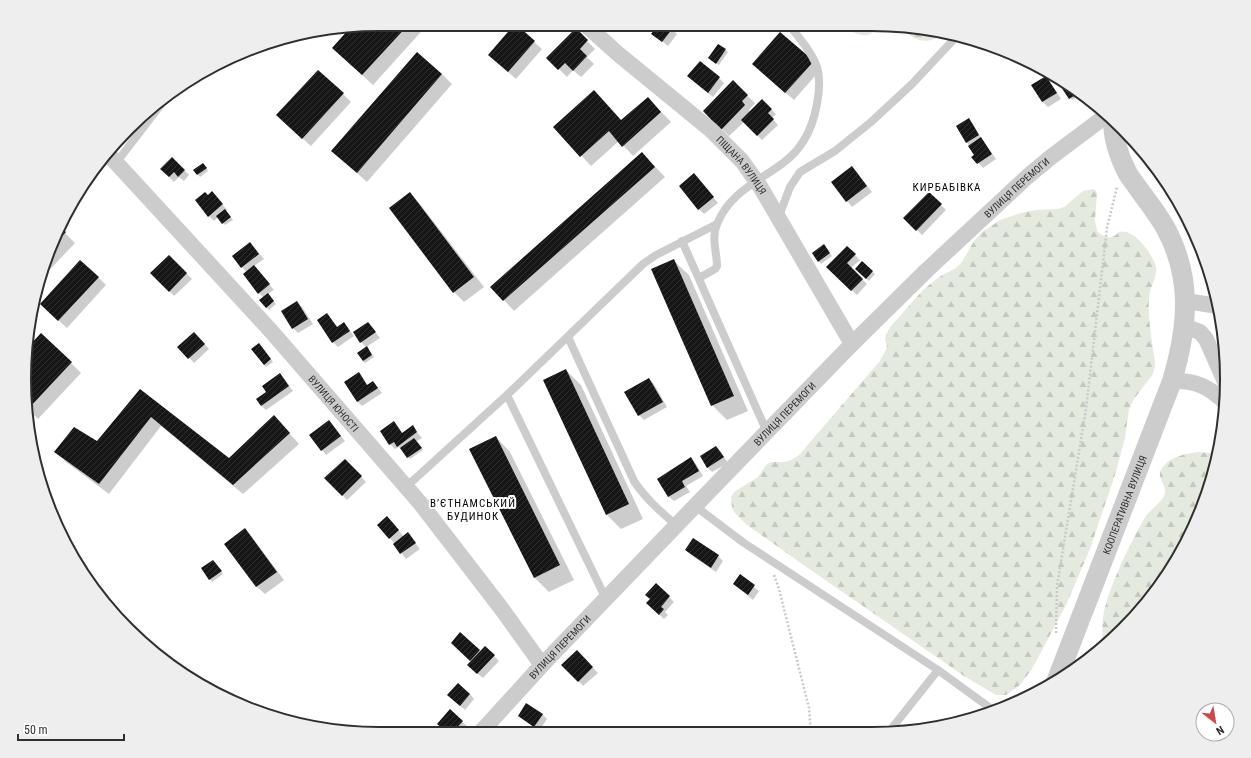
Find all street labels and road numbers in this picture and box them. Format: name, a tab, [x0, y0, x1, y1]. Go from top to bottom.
street label: ПІЩАНА ВУЛИЦЯ	[715, 134, 769, 196]
street label: ВУЛИЦЯ ПЕРЕМОГИ	[982, 155, 1051, 220]
street label: ВУЛИЦЯ ЮНОСТІ	[307, 373, 361, 434]
street label: ВУЛИЦЯ ПЕРЕМОГИ	[752, 380, 818, 447]
street label: КООПЕРАТИВНА ВУЛИЦЯ	[1100, 454, 1148, 556]
street label: ВУЛИЦЯ ПЕРЕМОГИ	[527, 613, 593, 681]

